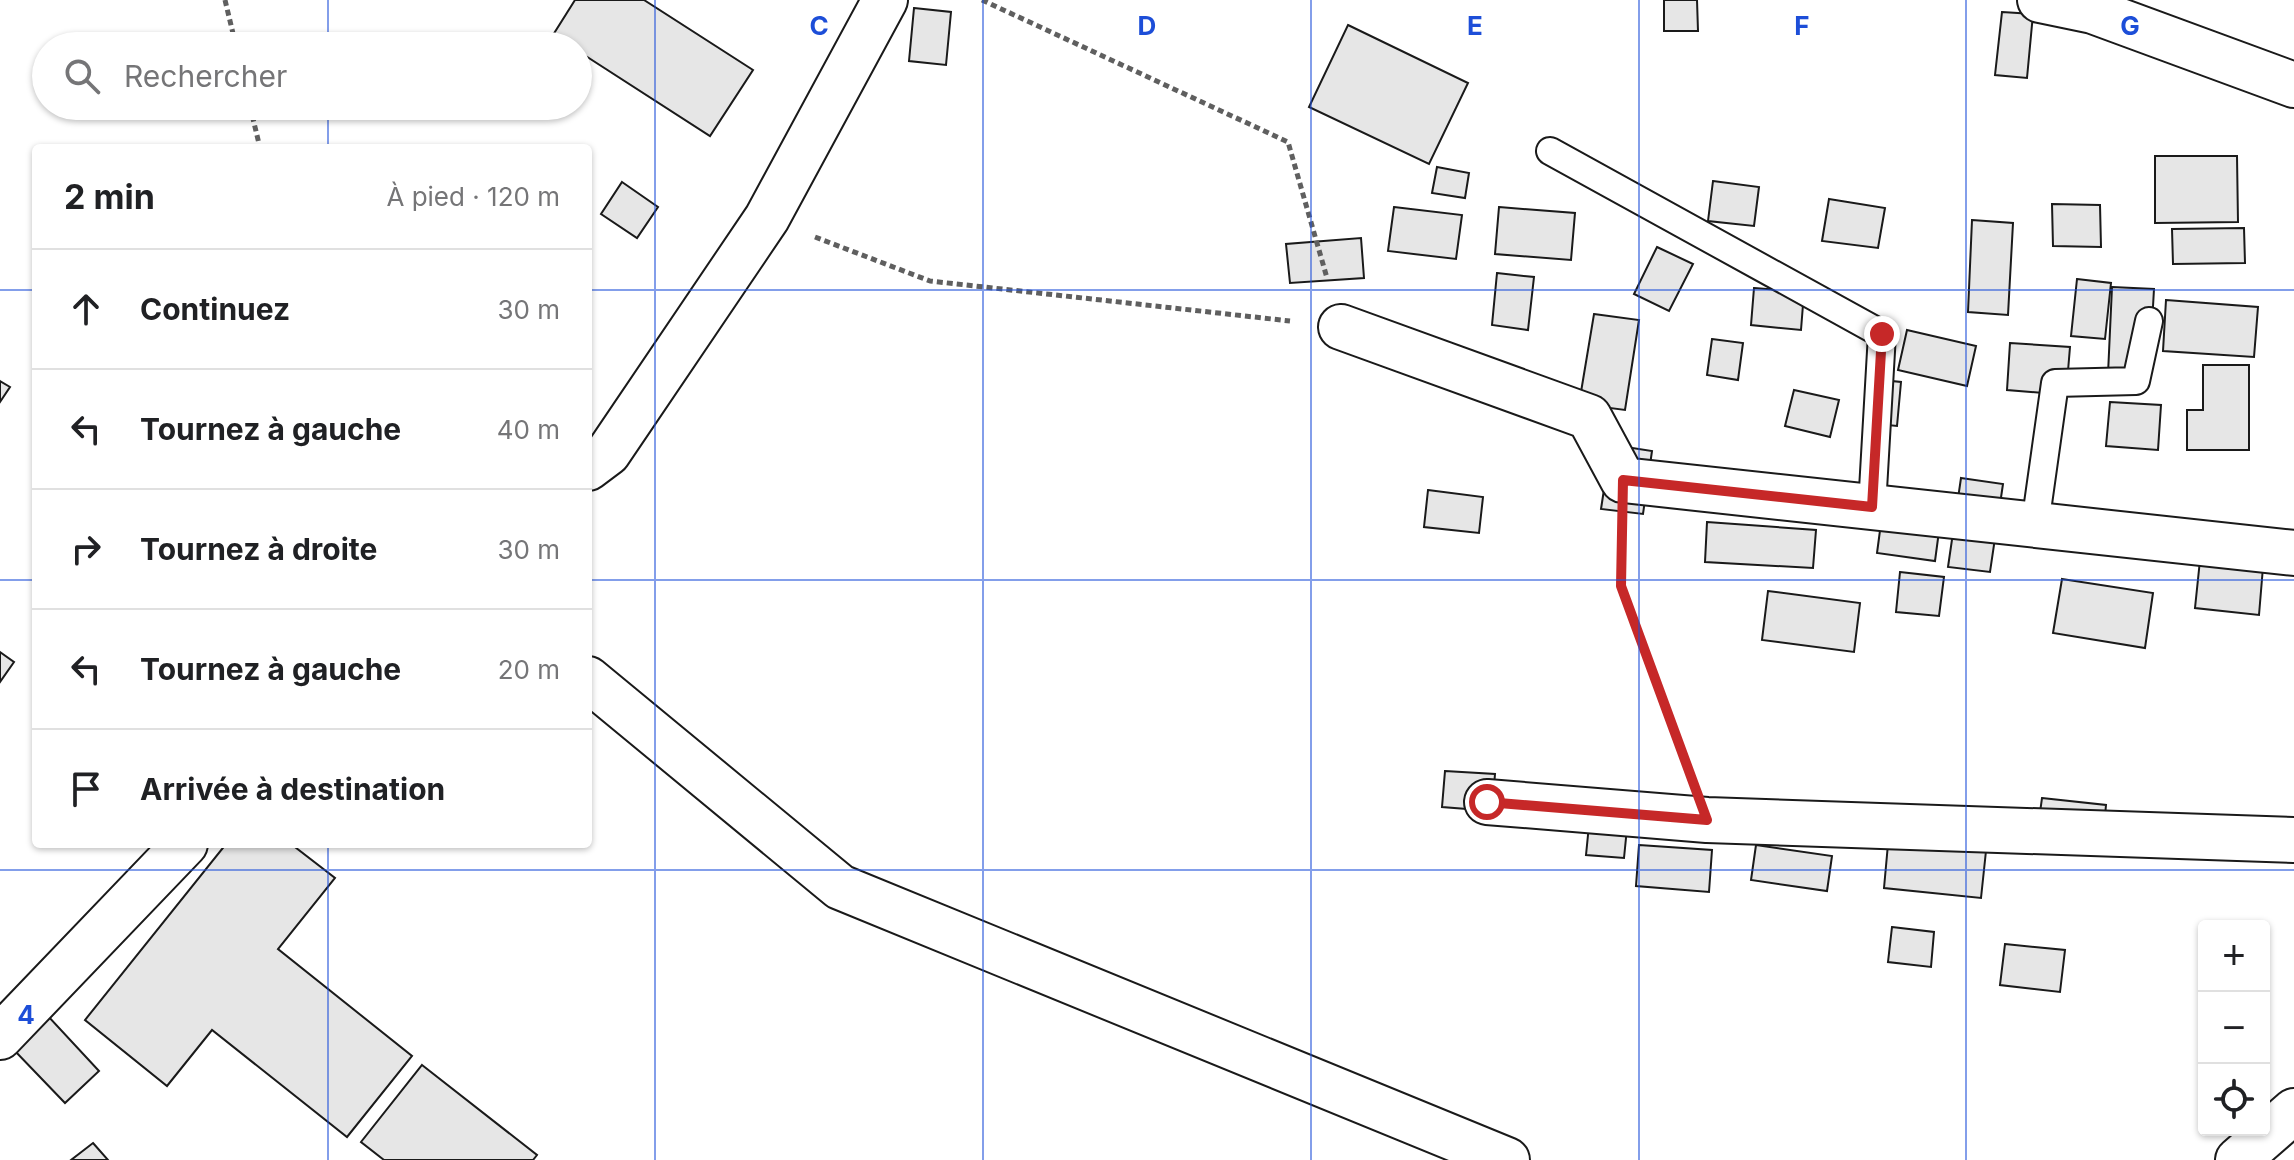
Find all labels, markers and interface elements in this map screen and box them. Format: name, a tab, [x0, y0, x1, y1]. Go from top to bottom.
text: C	[809, 10, 829, 41]
text: D	[1138, 10, 1156, 41]
text: E	[1467, 10, 1483, 41]
text: F	[1794, 10, 1810, 41]
text: G	[2120, 10, 2140, 41]
search box	[32, 32, 592, 120]
icon: search	[60, 54, 104, 98]
text: Rechercher	[124, 58, 287, 94]
text: 2 min	[64, 176, 155, 217]
text: À pied · 120 m	[386, 181, 560, 212]
icon: ahead	[64, 287, 108, 331]
text: Continuez	[140, 291, 290, 327]
text: 30 m	[497, 294, 560, 325]
route end	[1864, 316, 1900, 352]
icon: left	[64, 407, 108, 451]
text: Tournez à gauche	[140, 411, 401, 447]
text: 40 m	[497, 414, 560, 445]
icon: right	[64, 527, 108, 571]
text: Tournez à droite	[140, 531, 377, 567]
text: 30 m	[497, 534, 560, 565]
icon: left	[64, 647, 108, 691]
text: Tournez à gauche	[140, 651, 401, 687]
text: 20 m	[498, 654, 560, 685]
icon: arrive	[64, 767, 108, 811]
text: Arrivée à destination	[140, 771, 445, 807]
route start	[1469, 784, 1505, 820]
map controls	[2198, 920, 2270, 1136]
button: +	[2198, 920, 2270, 992]
button: −	[2198, 992, 2270, 1064]
text: 4	[17, 999, 35, 1030]
button: locate	[2198, 1064, 2270, 1136]

